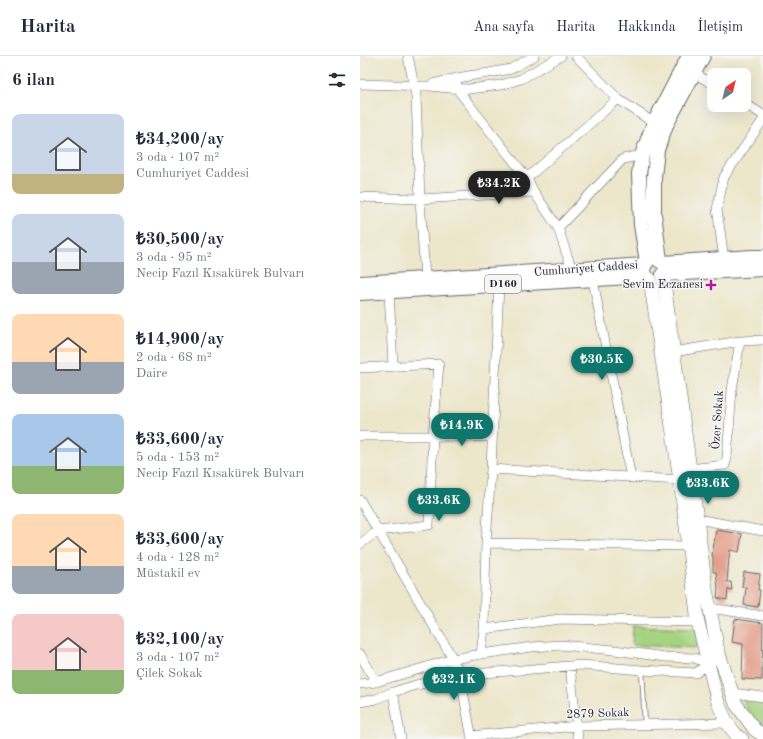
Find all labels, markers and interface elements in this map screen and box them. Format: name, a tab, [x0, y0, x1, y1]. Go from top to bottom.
text: Harita	[20, 18, 76, 37]
text: Ana sayfa	[473, 20, 534, 34]
text: Harita	[556, 20, 596, 34]
text: Hakkında	[618, 20, 676, 34]
text: İletişim	[698, 20, 743, 34]
north arrow	[707, 68, 751, 112]
map controls	[707, 68, 751, 112]
icon: filters	[326, 69, 348, 91]
text: 6 ilan	[12, 72, 55, 89]
icon: home	[44, 130, 92, 178]
text: ₺34,200/ay	[136, 131, 225, 148]
text: 3 oda · 107 m²	[136, 151, 219, 164]
text: Cumhuriyet Caddesi	[136, 167, 249, 180]
pin: ₺34.2K	[466, 171, 532, 205]
text: ₺34.2K	[477, 177, 521, 190]
icon: home	[44, 230, 92, 278]
text: ₺30,500/ay	[136, 231, 225, 248]
text: 3 oda · 95 m²	[136, 251, 212, 264]
street label: Cumhuriyet Caddesi	[534, 259, 638, 279]
text: Necip Fazıl Kısakürek Bulvarı	[136, 267, 304, 280]
road number: D160	[485, 275, 521, 293]
place label: Sevim Eczanesi	[622, 279, 703, 291]
marker: Sevim Eczanesi	[706, 280, 716, 290]
icon: home	[44, 330, 92, 378]
text: ₺14,900/ay	[136, 331, 225, 348]
pin: ₺30.5K	[569, 347, 635, 381]
text: 2 oda · 68 m²	[136, 351, 212, 364]
text: ₺30.5K	[580, 353, 624, 366]
text: Daire	[136, 367, 167, 380]
street label: Özer Sokak	[706, 390, 726, 450]
pin: ₺14.9K	[429, 413, 495, 447]
text: ₺14.9K	[440, 419, 484, 432]
icon: home	[44, 430, 92, 478]
text: ₺33,600/ay	[136, 431, 225, 448]
text: 5 oda · 153 m²	[136, 451, 219, 464]
text: Necip Fazıl Kısakürek Bulvarı	[136, 467, 304, 480]
pin: ₺33.6K	[675, 471, 741, 505]
text: ₺33.6K	[686, 477, 730, 490]
pin: ₺33.6K	[406, 488, 472, 522]
text: ₺33.6K	[417, 494, 461, 507]
icon: home	[44, 530, 92, 578]
text: ₺33,600/ay	[136, 531, 225, 548]
text: 4 oda · 128 m²	[136, 551, 219, 564]
text: Müstakil ev	[136, 567, 201, 580]
icon: home	[44, 630, 92, 678]
text: ₺32,100/ay	[136, 631, 225, 648]
text: 3 oda · 107 m²	[136, 651, 219, 664]
text: Çilek Sokak	[136, 667, 203, 680]
pin: ₺32.1K	[421, 667, 487, 701]
text: ₺32.1K	[432, 673, 476, 686]
street label: 2879 Sokak	[566, 707, 630, 721]

